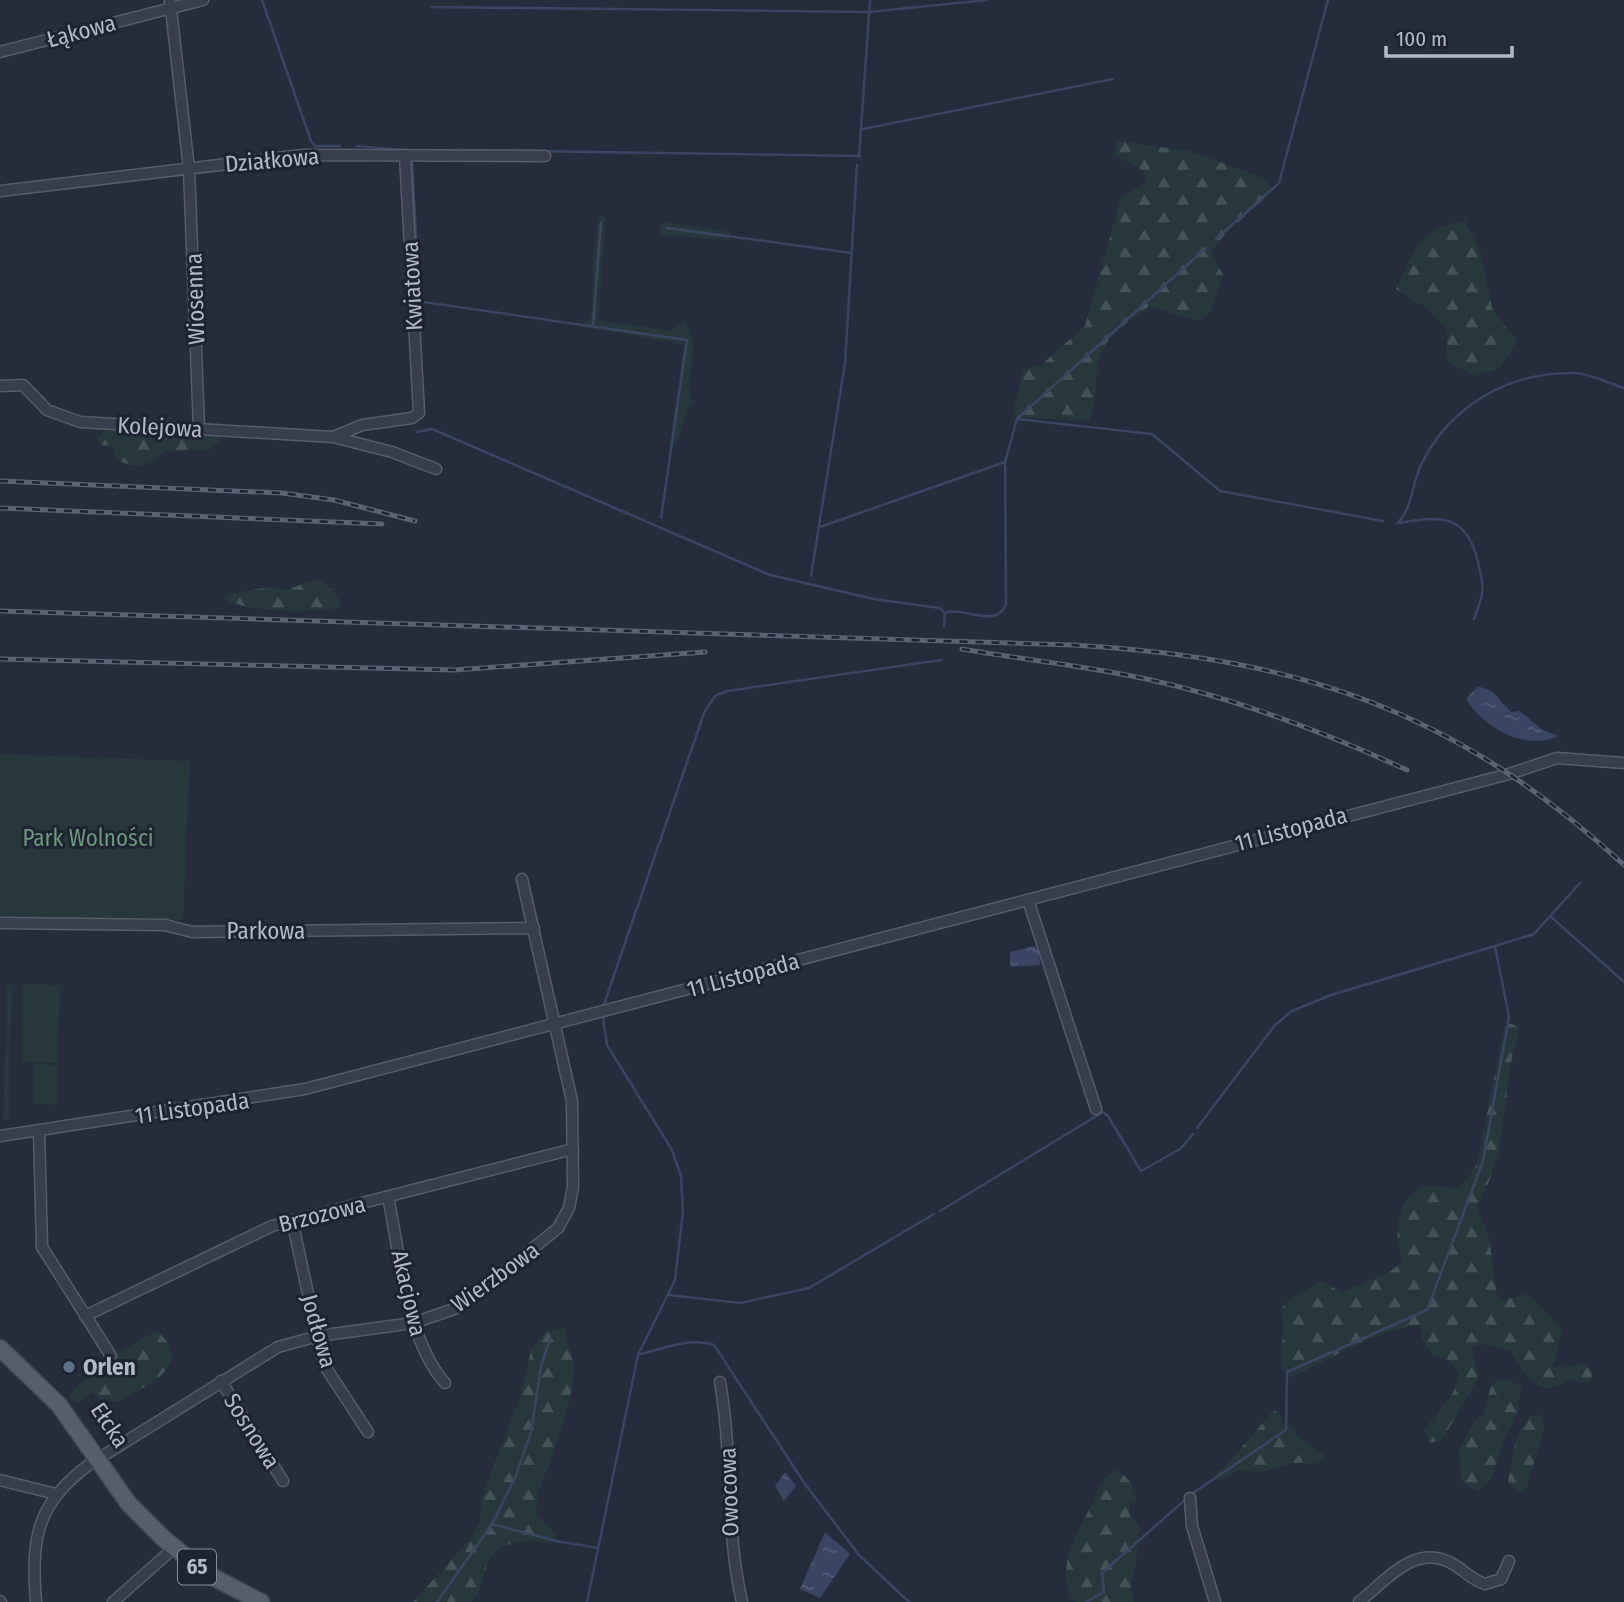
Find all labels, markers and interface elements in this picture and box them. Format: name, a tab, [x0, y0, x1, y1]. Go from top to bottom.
street label: Łąkowa	[43, 8, 119, 54]
scale bar	[1386, 14, 1512, 58]
text: 100 m	[1396, 26, 1447, 52]
street label: Działkowa	[224, 142, 320, 178]
street label: Kwiatowa	[396, 241, 428, 331]
street label: Wiosenna	[179, 253, 211, 345]
street label: Kolejowa	[117, 411, 203, 443]
street label: 11 Listopada	[1232, 801, 1350, 857]
park label: Park Wolności	[22, 824, 154, 852]
street label: Parkowa	[227, 917, 305, 945]
street label: 11 Listopada	[684, 947, 802, 1003]
street label: 11 Listopada	[133, 1086, 251, 1130]
street label: Brzozowa	[276, 1190, 368, 1238]
street label: Wierzbowa	[446, 1236, 544, 1318]
street label: Akacjowa	[386, 1247, 432, 1339]
street label: Jodłowa	[295, 1291, 343, 1371]
place label: Orlen	[83, 1353, 136, 1381]
marker: Orlen	[61, 1359, 77, 1375]
street label: Sosnowa	[218, 1388, 286, 1474]
street label: Ełcka	[85, 1397, 135, 1453]
street label: Owocowa	[713, 1447, 745, 1537]
road number: 65	[178, 1550, 216, 1584]

